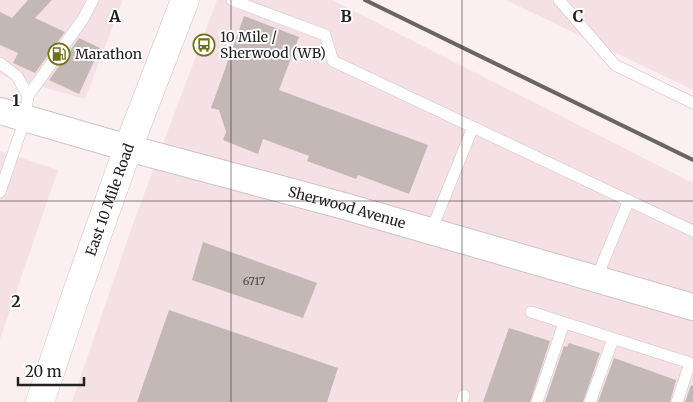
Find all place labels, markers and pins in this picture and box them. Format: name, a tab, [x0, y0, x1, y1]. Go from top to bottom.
place label: 10 Mile / Sherwood (WB)	[220, 28, 326, 62]
bus stop icon: 10 Mile / Sherwood (WB)	[192, 33, 216, 57]
fuel station icon: Marathon	[47, 42, 71, 66]
place label: Marathon	[75, 45, 142, 63]

